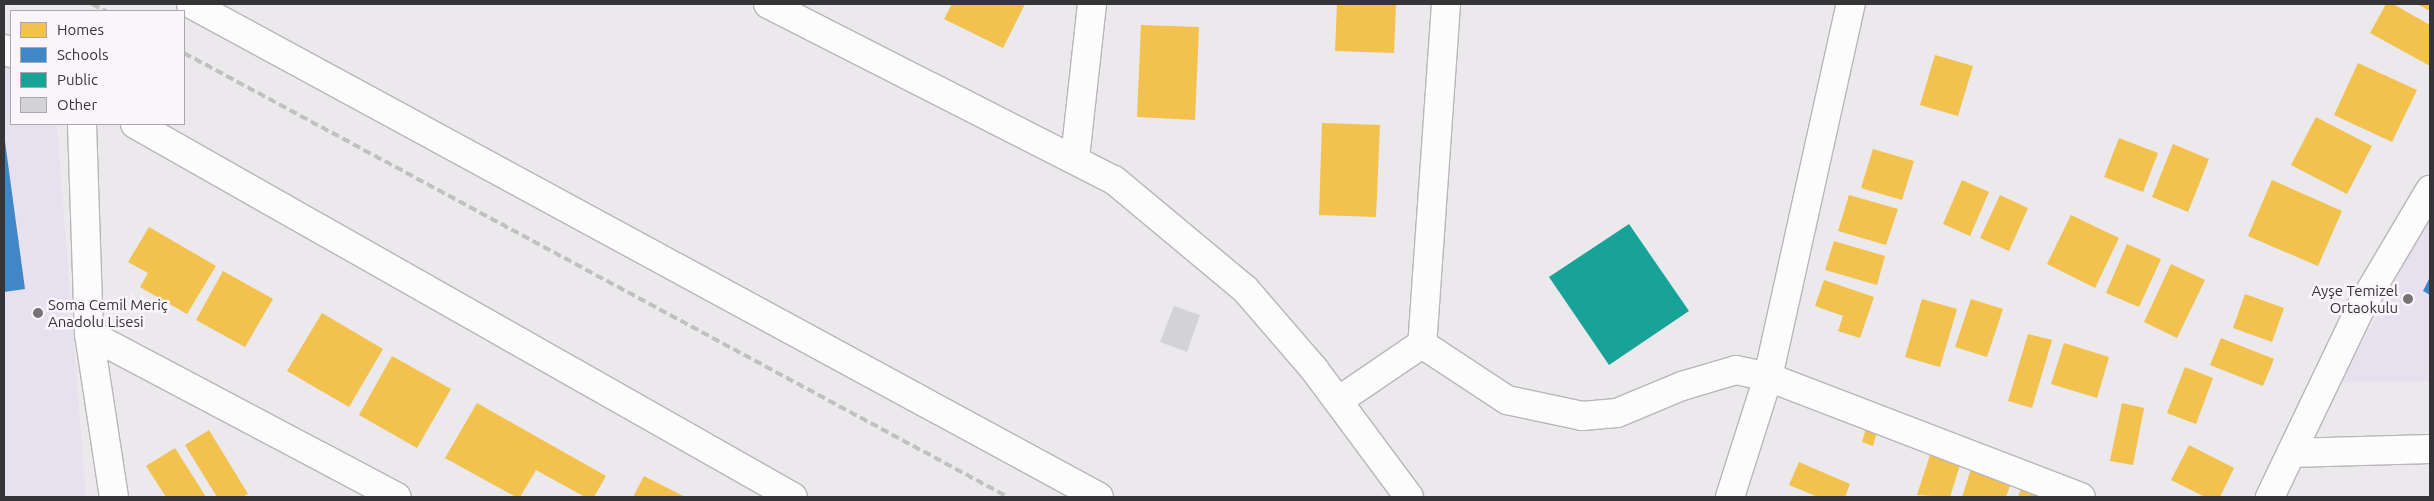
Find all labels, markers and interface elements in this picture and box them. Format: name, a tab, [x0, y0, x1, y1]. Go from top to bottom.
legend	[10, 10, 185, 125]
text: Homes	[57, 21, 104, 38]
text: Schools	[57, 46, 108, 63]
text: Public	[57, 71, 98, 88]
text: Other	[57, 96, 97, 113]
place label: Ayşe Temizel Ortaokulu	[2311, 281, 2398, 316]
marker: Ayşe Temizel Ortaokulu	[2402, 293, 2414, 305]
place label: Soma Cemil Meriç Anadolu Lisesi	[48, 295, 168, 330]
marker: Soma Cemil Meriç Anadolu Lisesi	[32, 307, 44, 319]

